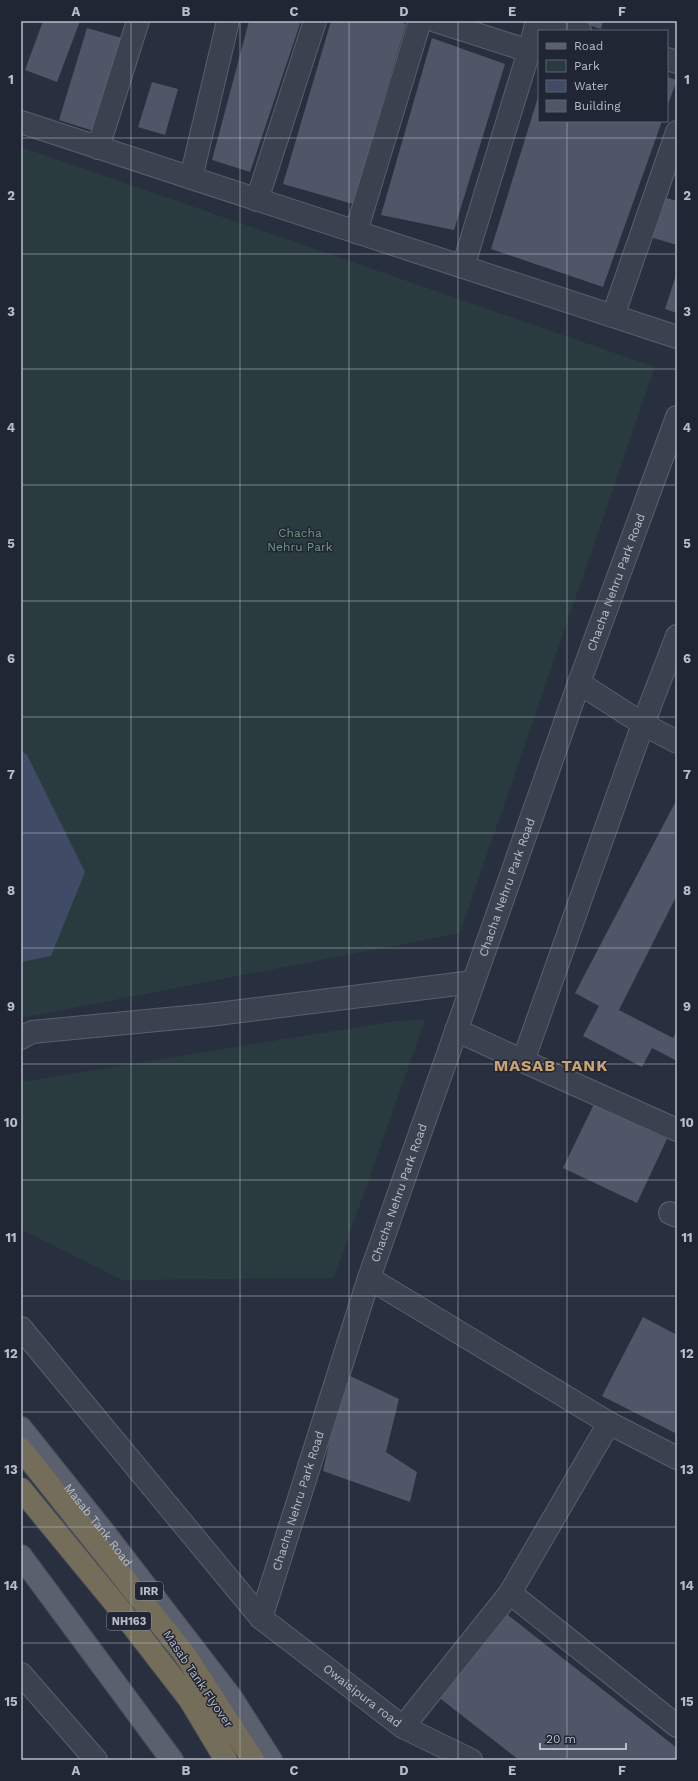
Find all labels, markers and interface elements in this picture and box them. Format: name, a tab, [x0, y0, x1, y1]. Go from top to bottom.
text: A	[72, 4, 81, 19]
text: B	[182, 4, 191, 19]
text: C	[290, 4, 299, 19]
text: D	[399, 4, 409, 19]
text: E	[508, 4, 516, 19]
text: F	[618, 4, 626, 19]
legend	[538, 30, 668, 122]
text: Road	[574, 39, 603, 53]
text: Park	[574, 59, 600, 73]
text: 1	[8, 72, 14, 87]
text: 1	[684, 72, 690, 87]
text: Water	[574, 79, 609, 93]
text: Building	[574, 99, 621, 113]
text: 2	[7, 188, 15, 203]
text: 2	[683, 188, 691, 203]
text: 3	[7, 304, 15, 319]
text: 3	[683, 304, 691, 319]
text: 4	[7, 420, 16, 435]
text: 4	[683, 420, 692, 435]
street label: Chacha Nehru Park Road	[584, 512, 648, 653]
park label: Chacha Nehru Park	[267, 526, 333, 554]
text: 5	[7, 536, 15, 551]
text: 5	[683, 536, 691, 551]
text: 6	[7, 651, 15, 666]
text: 6	[683, 651, 691, 666]
text: 7	[7, 767, 15, 782]
text: 7	[683, 767, 691, 782]
street label: Chacha Nehru Park Road	[476, 816, 538, 958]
text: 8	[7, 883, 15, 898]
text: 8	[683, 883, 691, 898]
text: 9	[7, 999, 15, 1014]
text: 9	[683, 999, 691, 1014]
district label: MASAB TANK	[494, 1056, 608, 1075]
text: 10	[4, 1115, 18, 1130]
text: 10	[680, 1115, 694, 1130]
street label: Chacha Nehru Park Road	[368, 1122, 430, 1264]
text: 11	[5, 1230, 17, 1245]
text: 11	[681, 1230, 693, 1245]
text: 12	[4, 1346, 18, 1361]
text: 12	[680, 1346, 694, 1361]
street label: Chacha Nehru Park Road	[270, 1429, 327, 1572]
text: 13	[4, 1462, 18, 1477]
text: 13	[680, 1462, 694, 1477]
street label: Masab Tank Road	[61, 1481, 135, 1569]
text: 14	[4, 1578, 19, 1593]
text: 14	[680, 1578, 695, 1593]
road number: IRR	[135, 1582, 163, 1600]
road number: NH163	[107, 1612, 151, 1630]
street label: Masab Tank Flyover	[160, 1628, 236, 1730]
street label: Owaisipura road	[320, 1661, 404, 1730]
text: 15	[4, 1694, 18, 1709]
text: 15	[680, 1694, 694, 1709]
scale bar	[540, 1725, 626, 1751]
text: 20 m	[546, 1732, 576, 1746]
text: A	[72, 1763, 81, 1778]
text: B	[182, 1763, 191, 1778]
text: C	[290, 1763, 299, 1778]
text: D	[399, 1763, 409, 1778]
text: E	[508, 1763, 516, 1778]
text: F	[618, 1763, 626, 1778]

